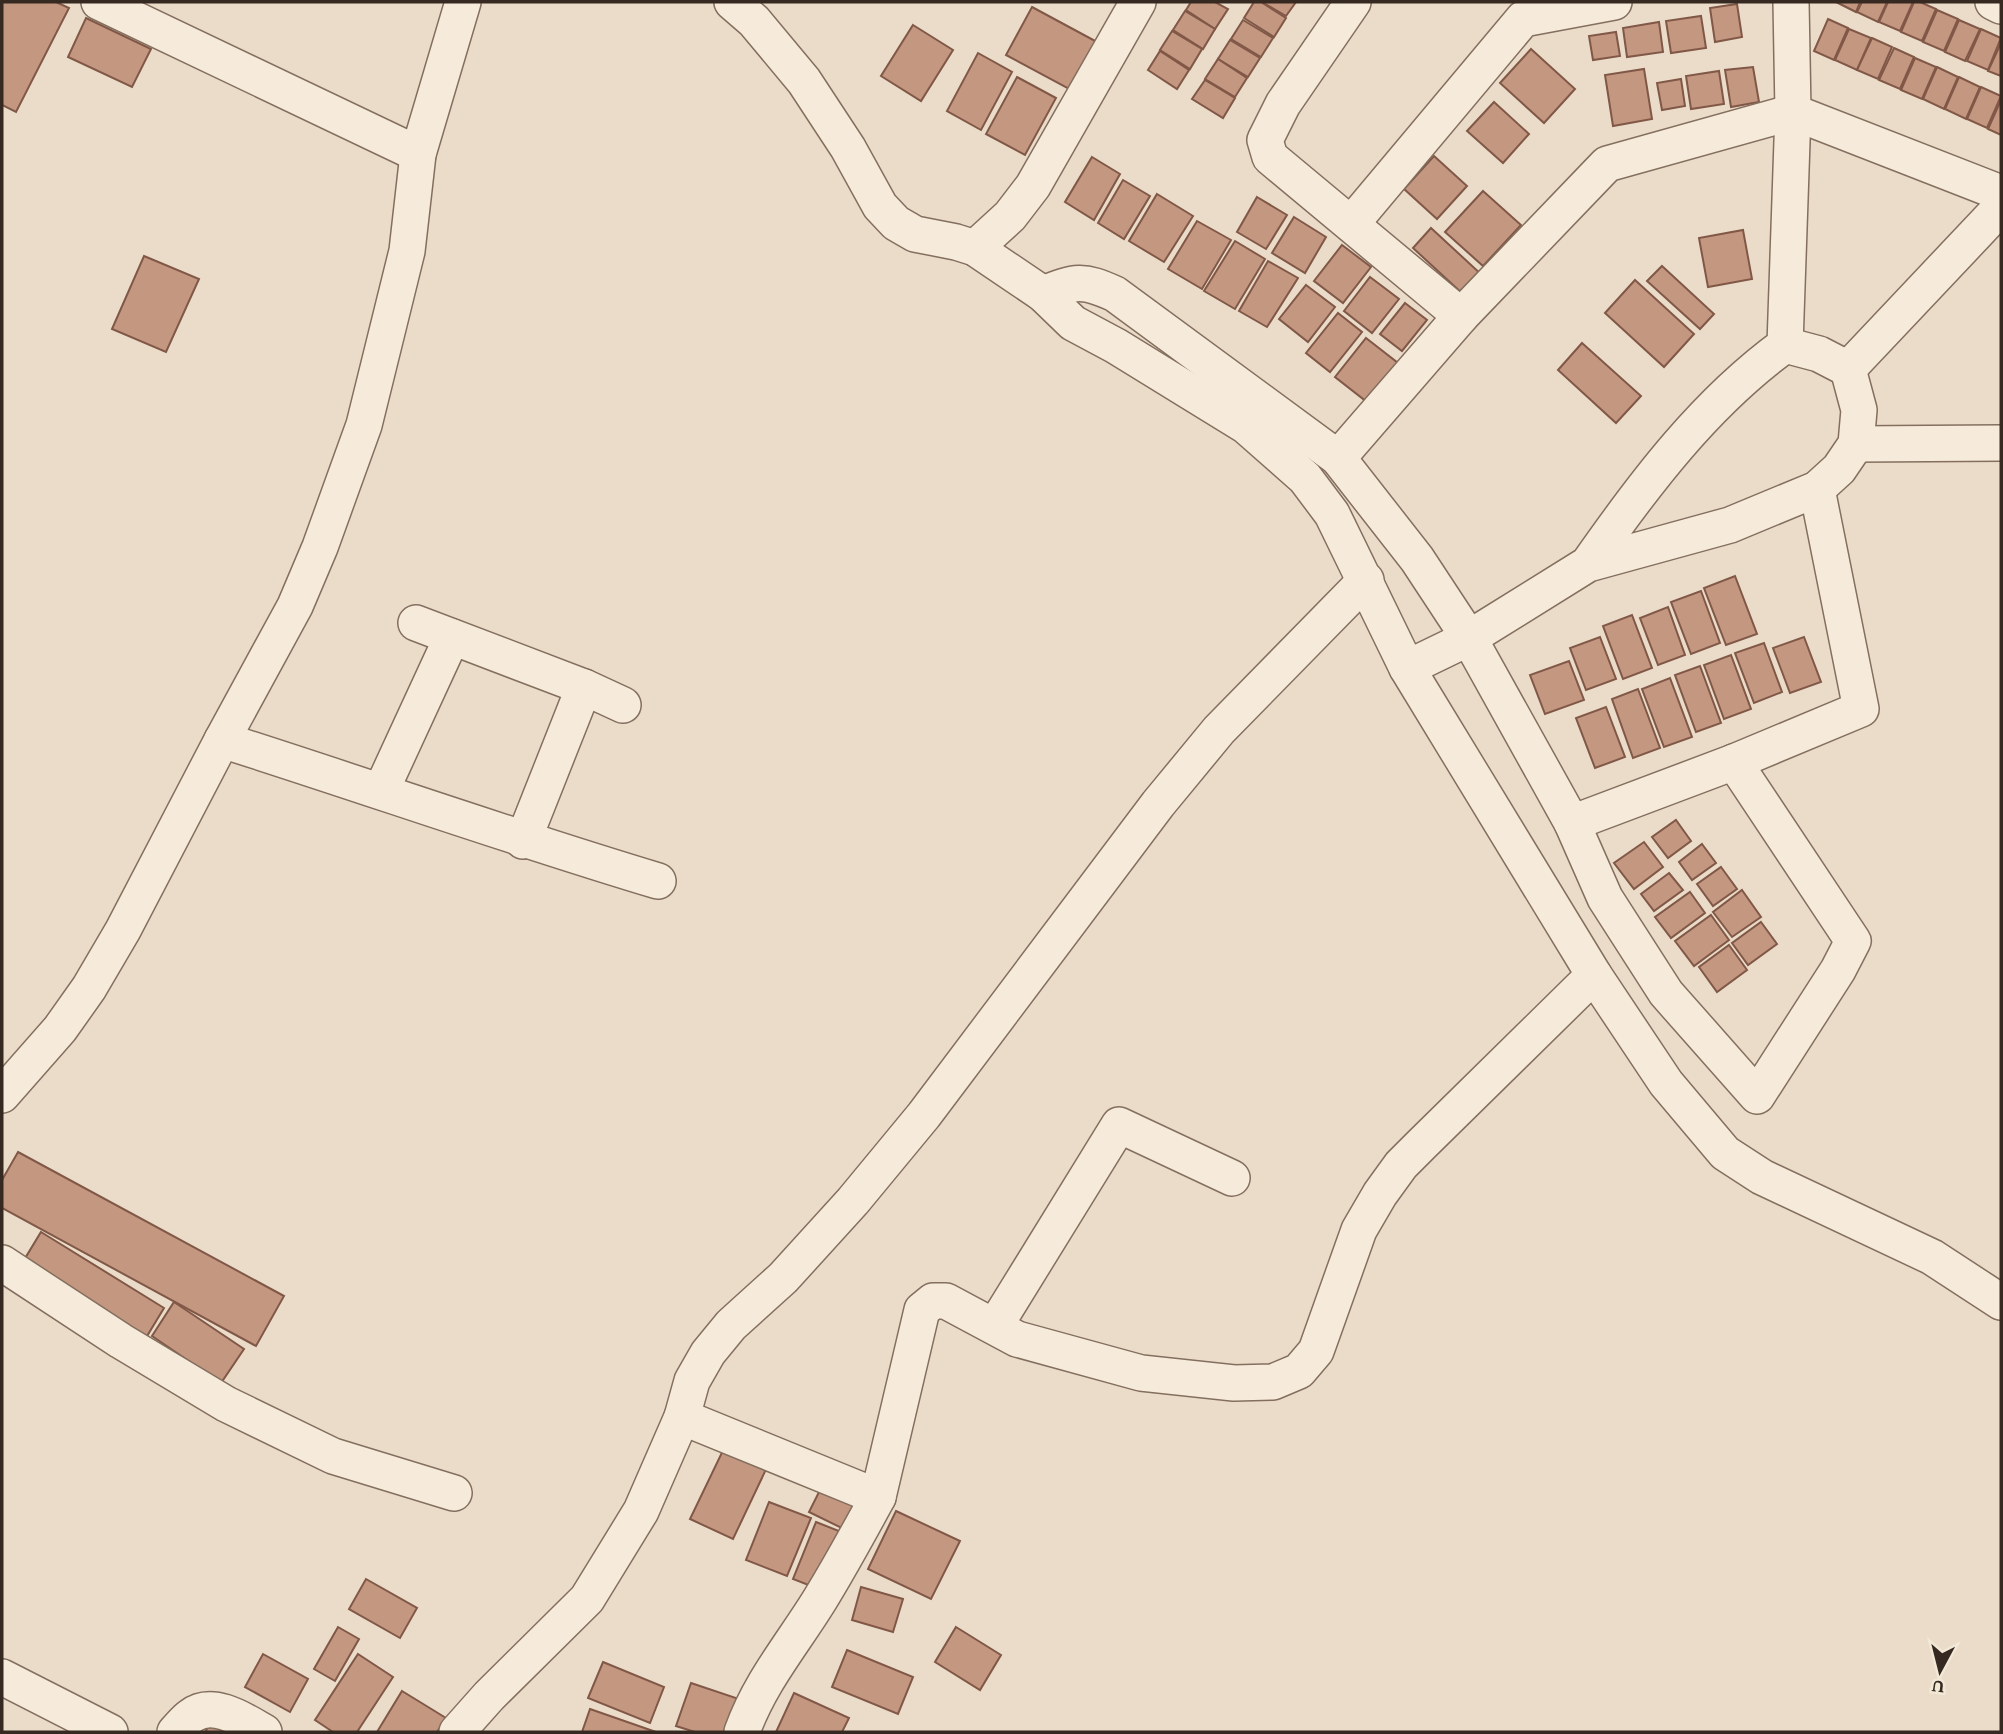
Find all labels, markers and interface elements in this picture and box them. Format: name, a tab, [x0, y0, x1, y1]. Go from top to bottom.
north arrow	[1905, 1636, 1975, 1706]
text: U	[1930, 1676, 1946, 1699]

